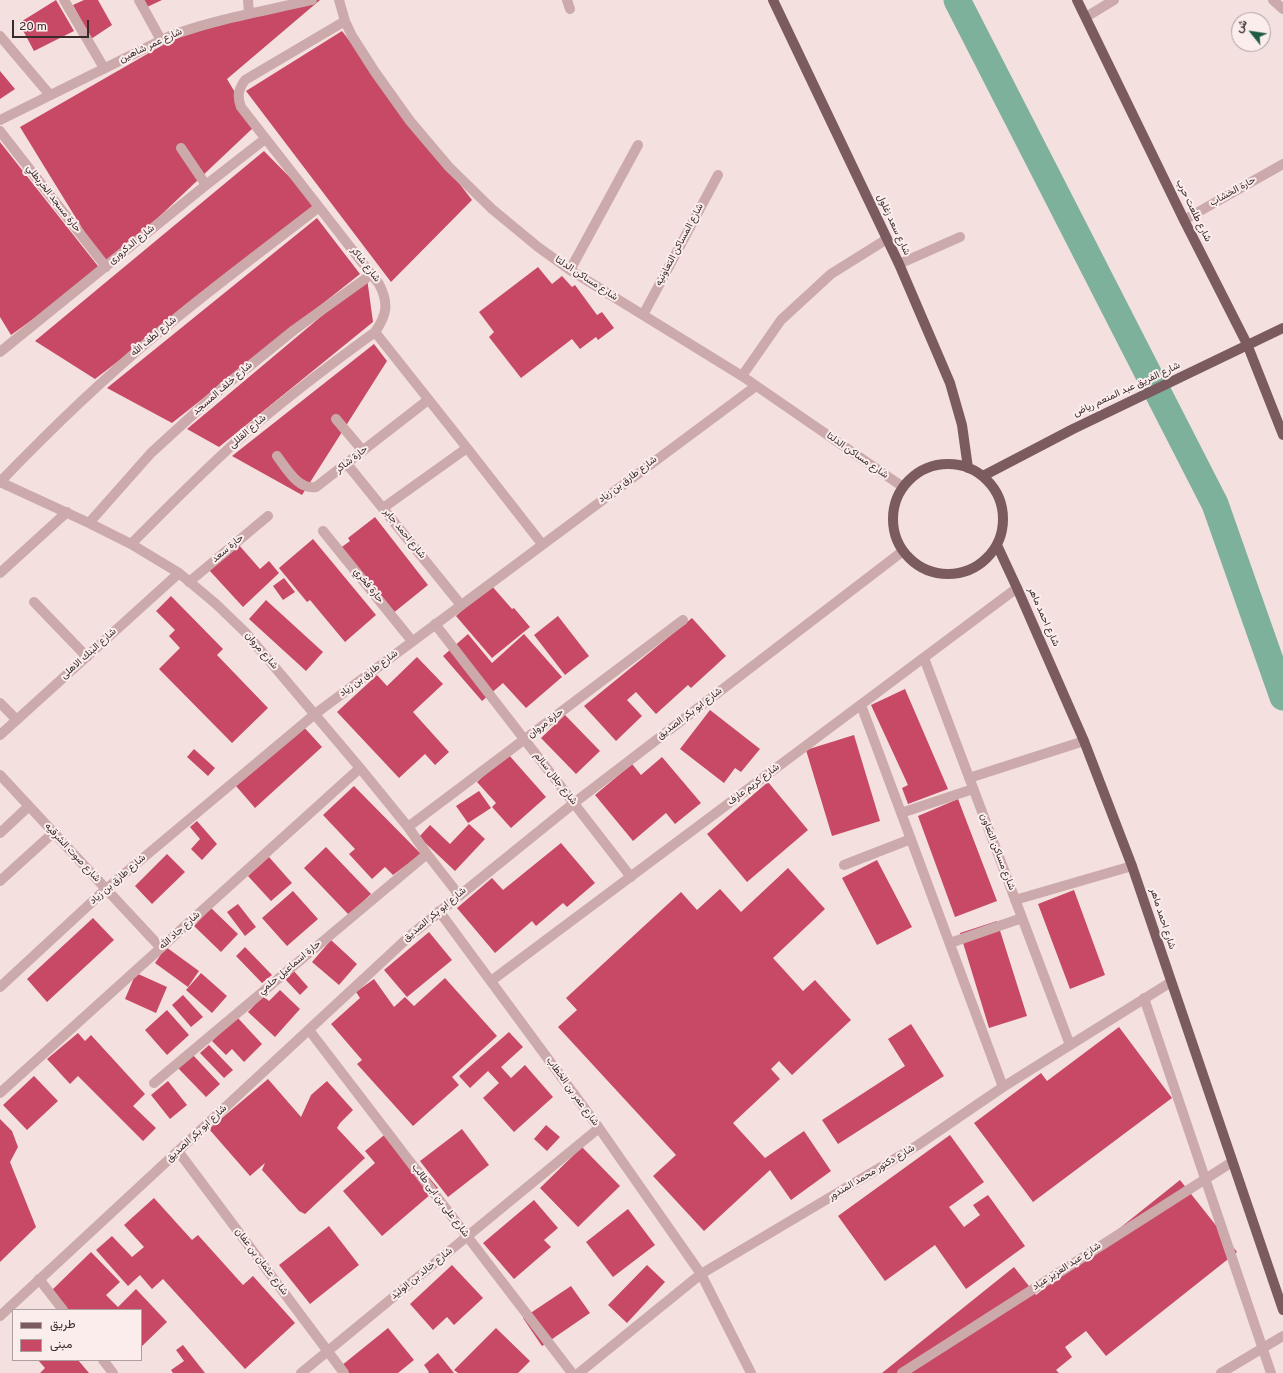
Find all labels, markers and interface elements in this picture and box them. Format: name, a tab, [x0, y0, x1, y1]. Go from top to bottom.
scale bar	[14, 12, 91, 38]
north arrow	[1231, 12, 1271, 52]
text: ش	[1232, 17, 1251, 36]
text: 20 m	[19, 19, 47, 35]
street label: شارع عمر شاهين	[118, 26, 184, 66]
street label: حارة مسجد الخربطلي	[23, 163, 83, 235]
street label: حارة الخشاب	[1208, 174, 1258, 210]
street label: شارع طلعت حرب	[1173, 178, 1213, 244]
street label: شارع سعد زغلول	[874, 193, 912, 257]
street label: شارع المساكن التعاونيه	[653, 202, 707, 288]
street label: شارع الدكرورى	[106, 223, 158, 267]
street label: شارع شاكر	[348, 245, 382, 285]
street label: شارع مساكن الدلتا	[552, 254, 620, 304]
street label: شارع لطف الله	[129, 314, 179, 360]
street label: شارع خلف المسجد	[191, 360, 255, 418]
street label: شارع الفريق عبد المنعم رياض	[1072, 360, 1182, 420]
street label: شارع القللى	[227, 413, 269, 451]
street label: شارع مساكن الدلتا	[824, 430, 890, 482]
street label: حارة شاكر	[333, 444, 371, 476]
street label: شارع طارق بن زياد	[596, 454, 660, 506]
street label: شارع احمد جابر	[380, 507, 428, 561]
street label: حارة سعد	[210, 532, 246, 566]
street label: حارة فخري	[350, 566, 386, 606]
street label: شارع احمد ماهر	[1025, 585, 1061, 649]
street label: شارع البنك الاهلى	[59, 626, 119, 682]
street label: شارع مروان	[242, 630, 280, 672]
street label: شارع طارق بن زياد	[337, 648, 401, 700]
street label: شارع ابو بكر الصديق	[655, 686, 725, 742]
street label: حارة مروان	[526, 707, 566, 741]
street label: شارع جلال سالم	[531, 750, 579, 808]
street label: شارع كريم عارف	[726, 762, 782, 808]
street label: شارع مساكن التعاون	[977, 812, 1017, 892]
street label: شارع صوت الشرقيه	[41, 821, 103, 885]
street label: شارع طارق بن زياد	[87, 852, 149, 908]
street label: شارع ابو بكر الصديق	[401, 885, 469, 945]
street label: شارع احمد ماهر	[1146, 887, 1178, 951]
street label: شارع جاد الله	[157, 909, 203, 953]
street label: حارة اسماعيل حلمي	[256, 938, 324, 998]
street label: شارع عمر بن الخطاب	[543, 1055, 601, 1129]
street label: شارع ابو بكر الصديق	[164, 1103, 230, 1165]
street label: شارع دكتور محمد المندور	[827, 1143, 917, 1203]
street label: شارع على بن ابى طالب	[409, 1162, 471, 1240]
street label: شارع عثمان بن عفان	[232, 1226, 290, 1298]
street label: شارع عبد العزيز عياد	[1030, 1240, 1104, 1294]
street label: شارع خالد بن الوليد	[389, 1245, 455, 1303]
legend	[12, 1309, 142, 1361]
text: طريق	[50, 1317, 75, 1333]
text: مبنى	[50, 1337, 72, 1353]

